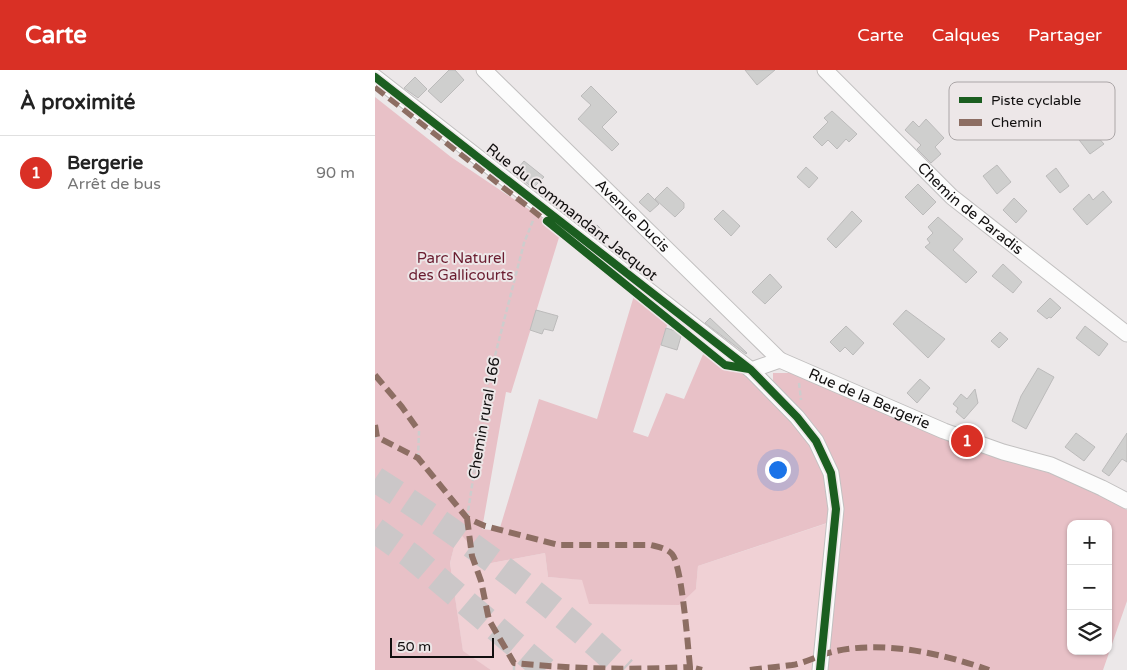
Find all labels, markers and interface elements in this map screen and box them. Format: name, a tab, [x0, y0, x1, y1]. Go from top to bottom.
text: Carte	[25, 21, 87, 50]
text: Carte	[857, 24, 904, 46]
text: Calques	[932, 24, 1000, 46]
text: Partager	[1028, 24, 1102, 46]
legend	[949, 82, 1115, 140]
text: À proximité	[20, 90, 135, 115]
text: Piste cyclable	[991, 92, 1081, 109]
text: Chemin	[991, 114, 1042, 131]
street label: Rue du Commandant Jacquot	[483, 140, 661, 285]
text: Bergerie	[67, 152, 143, 174]
street label: Chemin de Paradis	[914, 159, 1027, 258]
text: 1	[31, 163, 41, 183]
text: 90 m	[316, 163, 355, 183]
text: Arrêt de bus	[67, 174, 161, 194]
street label: Avenue Ducis	[592, 175, 673, 256]
park label: Parc Naturel des Gallicourts	[409, 249, 513, 284]
street label: Chemin rural 166	[464, 356, 504, 480]
street label: Rue de la Bergerie	[806, 364, 933, 433]
pin: 1	[951, 422, 983, 460]
your location	[765, 457, 791, 483]
map controls	[1067, 520, 1112, 655]
button: +	[1067, 520, 1112, 565]
button: −	[1067, 565, 1112, 610]
button: layers	[1067, 610, 1112, 655]
scale bar	[390, 635, 494, 658]
text: 50 m	[397, 638, 431, 655]

